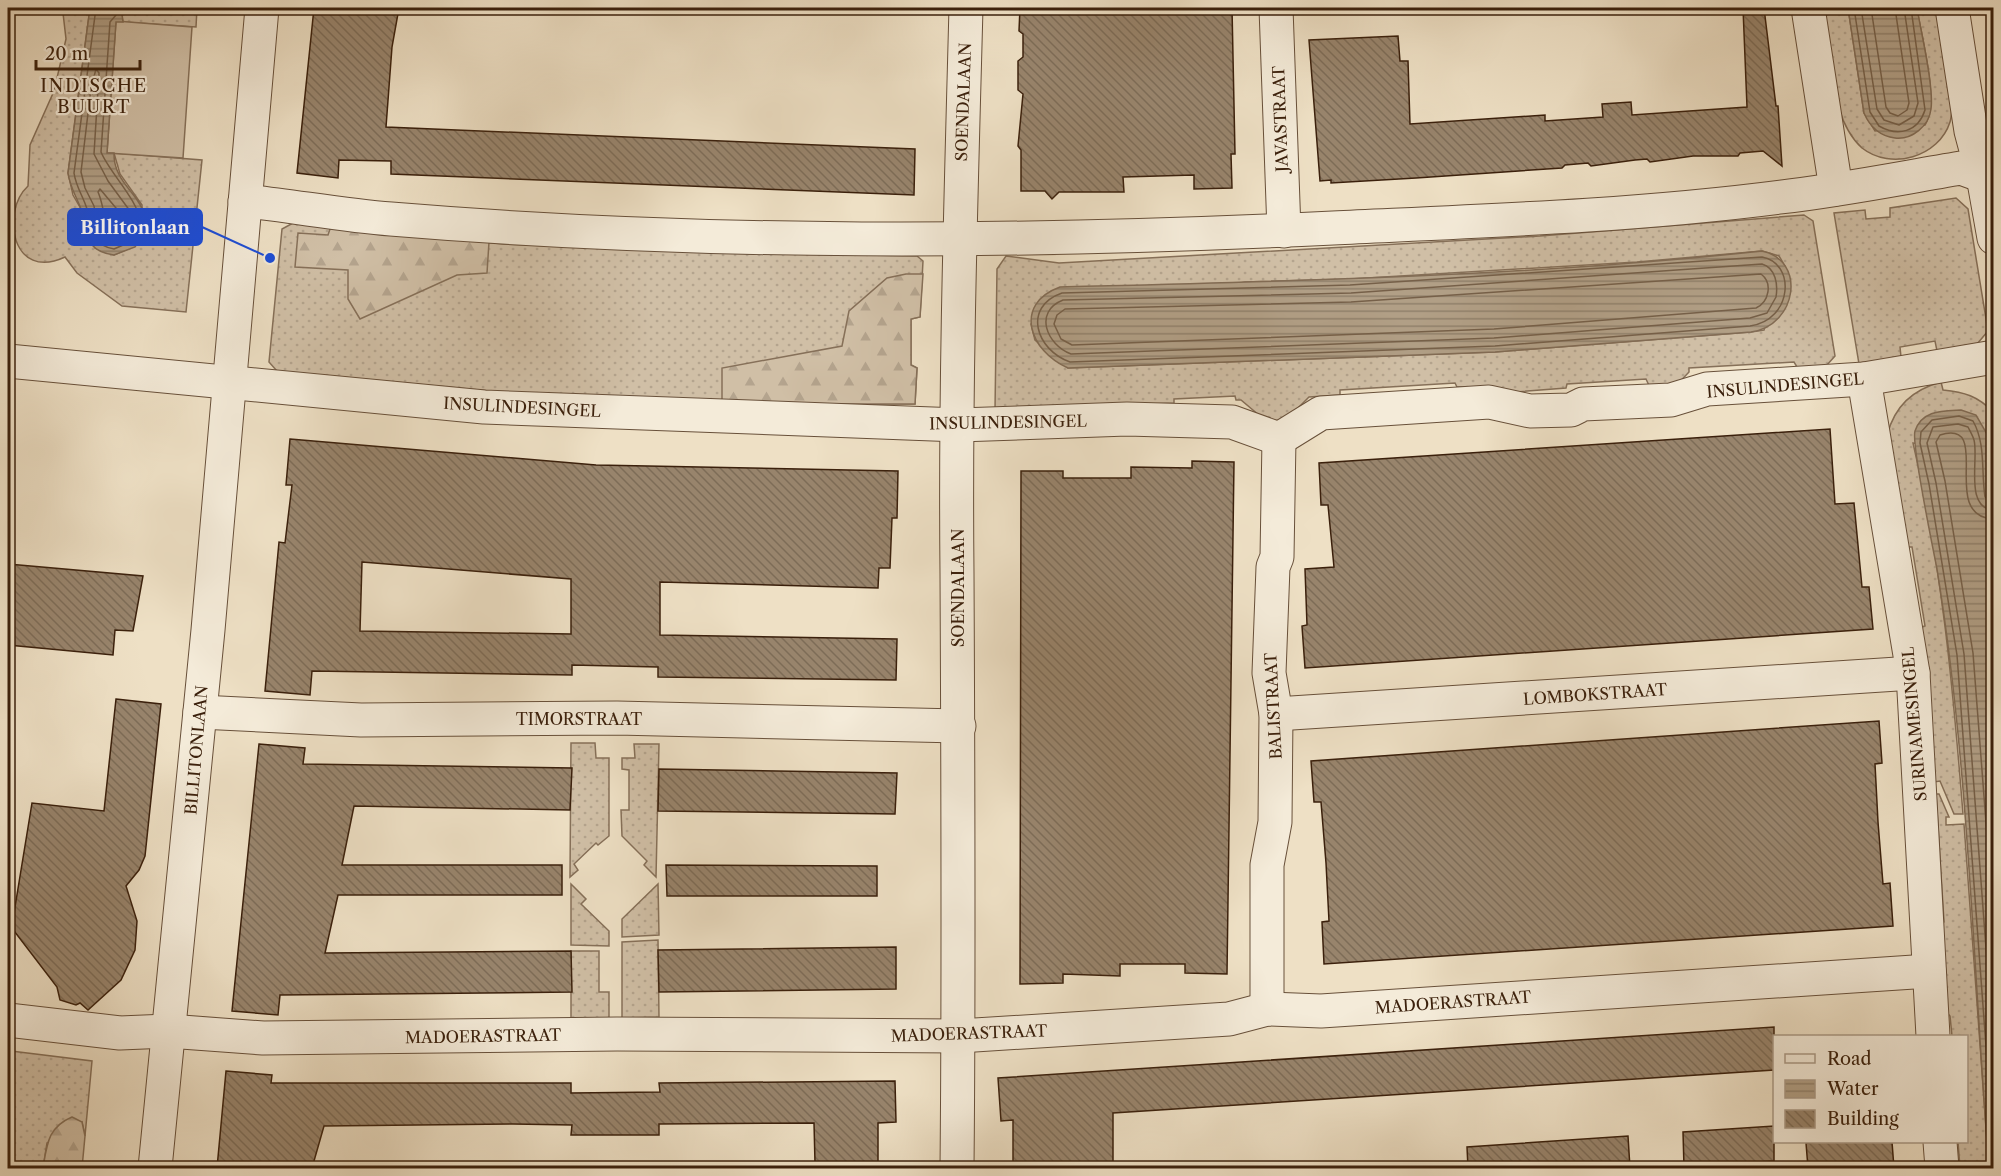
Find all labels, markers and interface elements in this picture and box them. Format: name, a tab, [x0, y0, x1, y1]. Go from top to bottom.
scale bar	[36, 33, 140, 71]
street label: SOENDALAAN	[951, 42, 975, 162]
text: 20 m	[45, 43, 89, 65]
street label: JAVASTRAAT	[1268, 66, 1292, 175]
district label: INDISCHE BUURT	[40, 75, 148, 118]
callout: Billitonlaan	[68, 209, 202, 245]
text: Billitonlaan	[80, 217, 190, 239]
street label: INSULINDESINGEL	[1706, 368, 1865, 402]
street label: INSULINDESINGEL	[443, 393, 602, 421]
street label: INSULINDESINGEL	[929, 411, 1088, 433]
street label: SOENDALAAN	[948, 529, 968, 647]
street label: SURINAMESINGEL	[1897, 645, 1931, 802]
street label: BALISTRAAT	[1260, 652, 1286, 760]
street label: LOMBOKSTRAAT	[1522, 679, 1668, 709]
street label: BILLITONLAAN	[180, 684, 212, 816]
street label: TIMORSTRAAT	[516, 709, 642, 729]
street label: MADOERASTRAAT	[1374, 987, 1532, 1017]
street label: MADOERASTRAAT	[890, 1020, 1048, 1046]
street label: MADOERASTRAAT	[405, 1025, 561, 1047]
legend	[1773, 1035, 1968, 1143]
text: Road	[1827, 1048, 1872, 1070]
text: Water	[1826, 1078, 1879, 1100]
text: Building	[1827, 1108, 1899, 1130]

